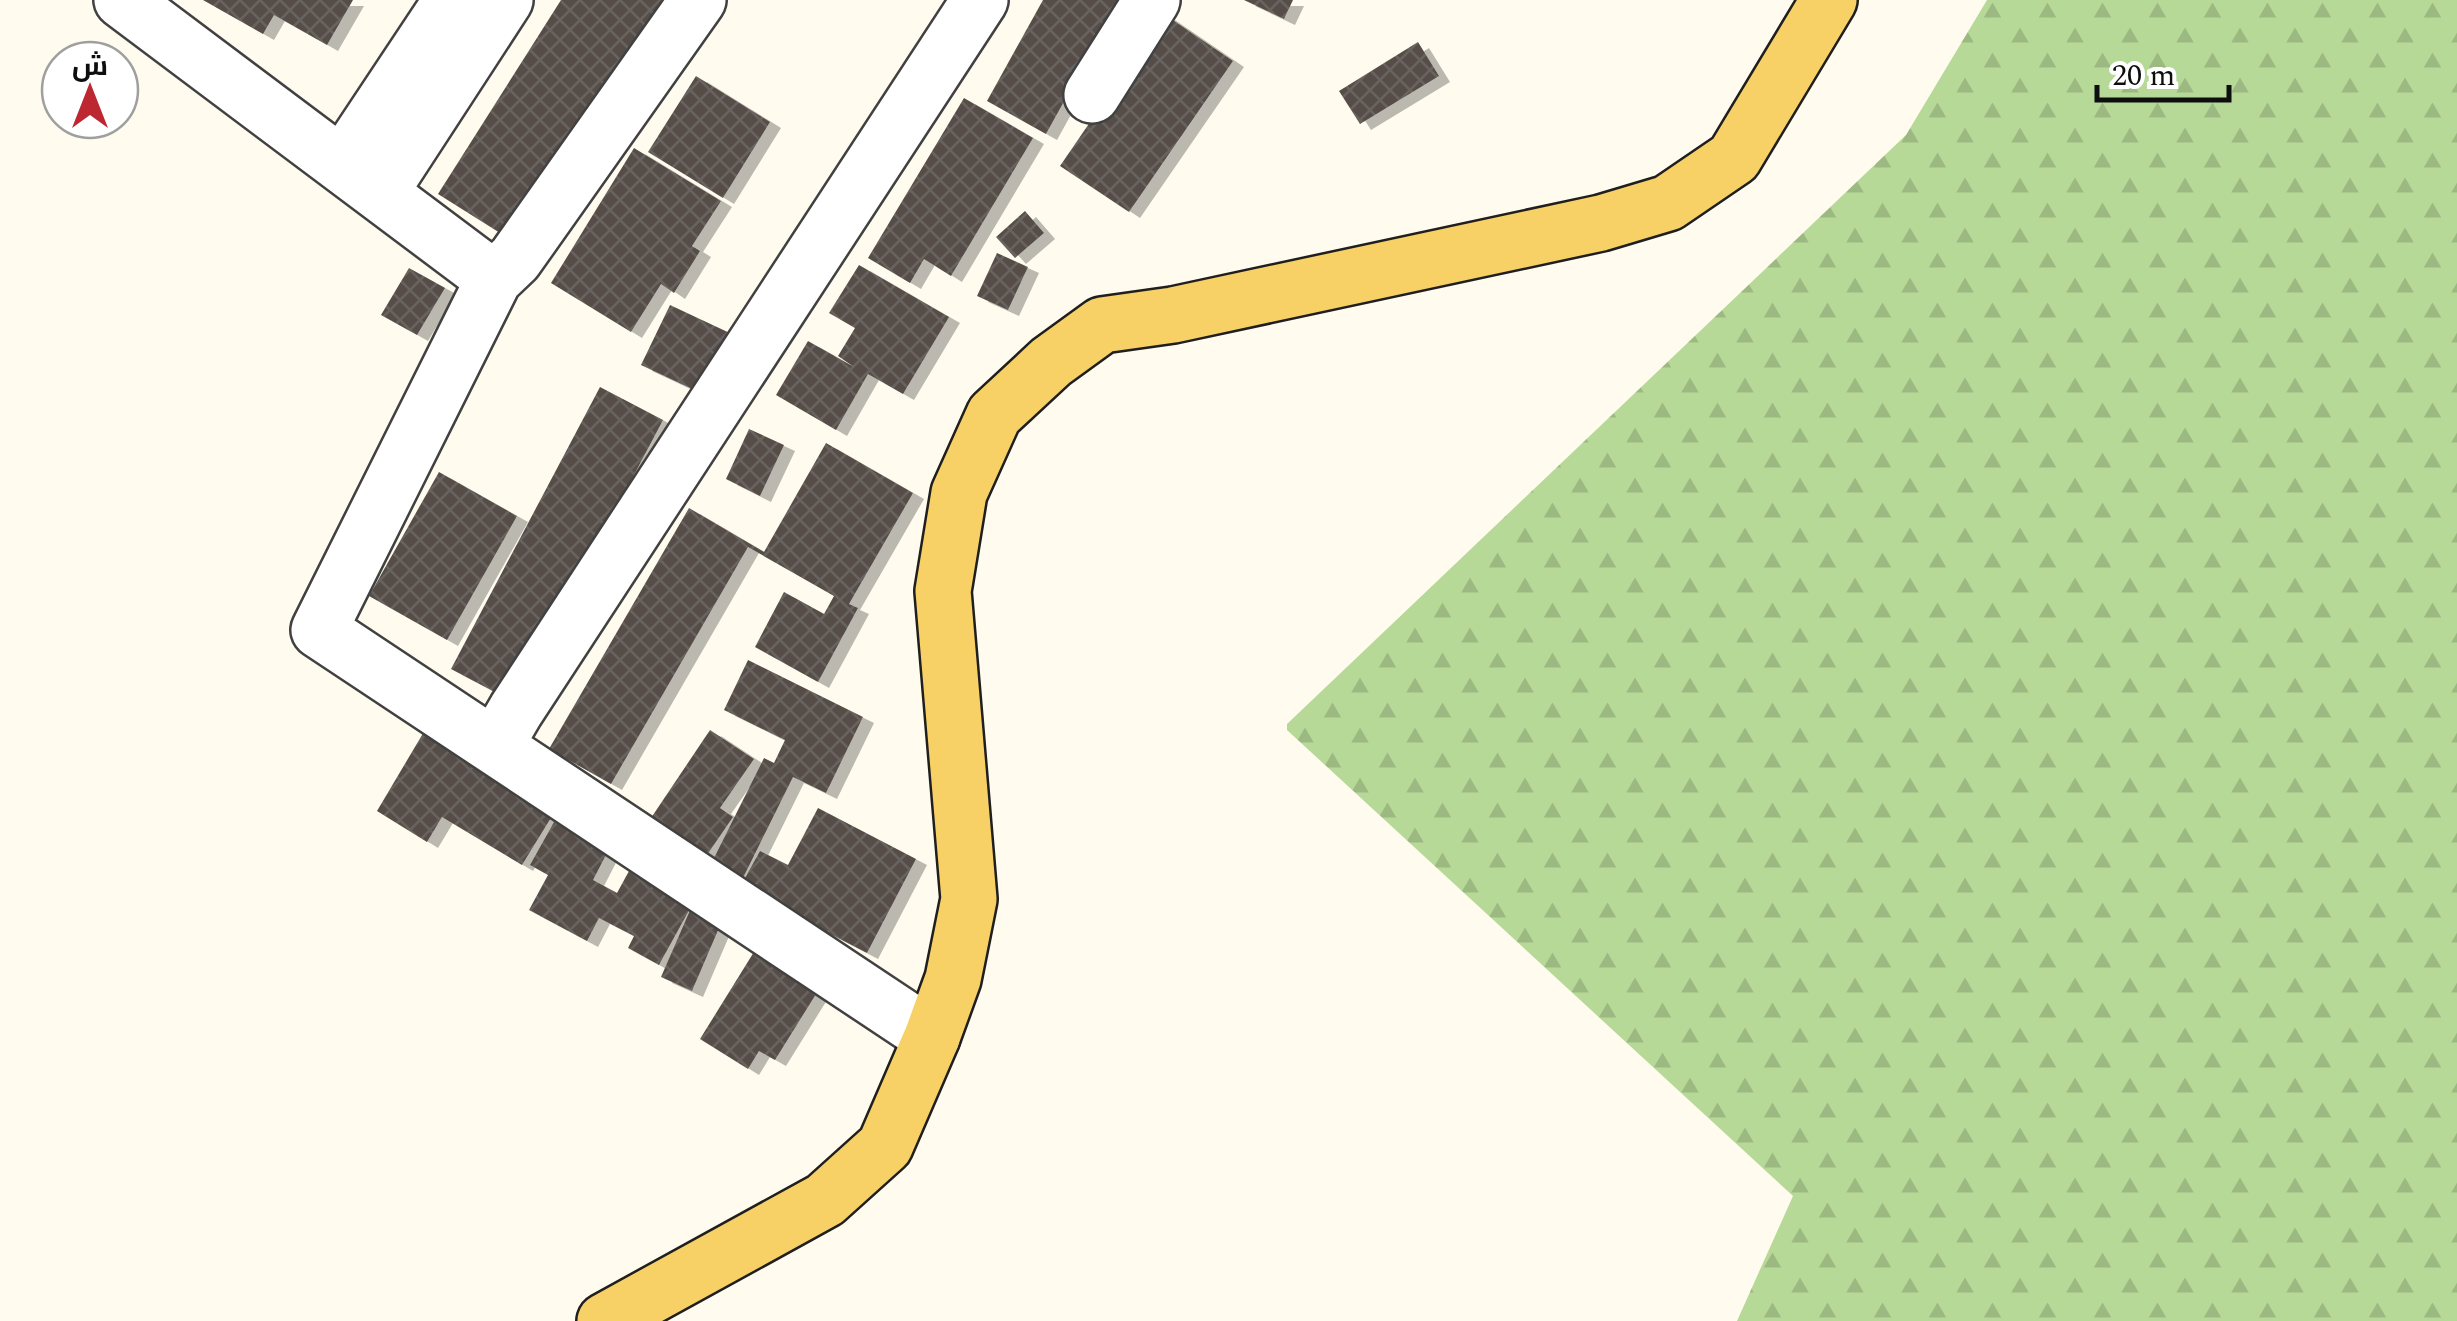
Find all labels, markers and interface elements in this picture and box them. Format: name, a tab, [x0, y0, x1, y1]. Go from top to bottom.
north arrow	[40, 40, 140, 140]
scale bar	[2097, 40, 2230, 102]
text: ش	[72, 45, 108, 88]
text: 20 m	[2112, 53, 2175, 99]

